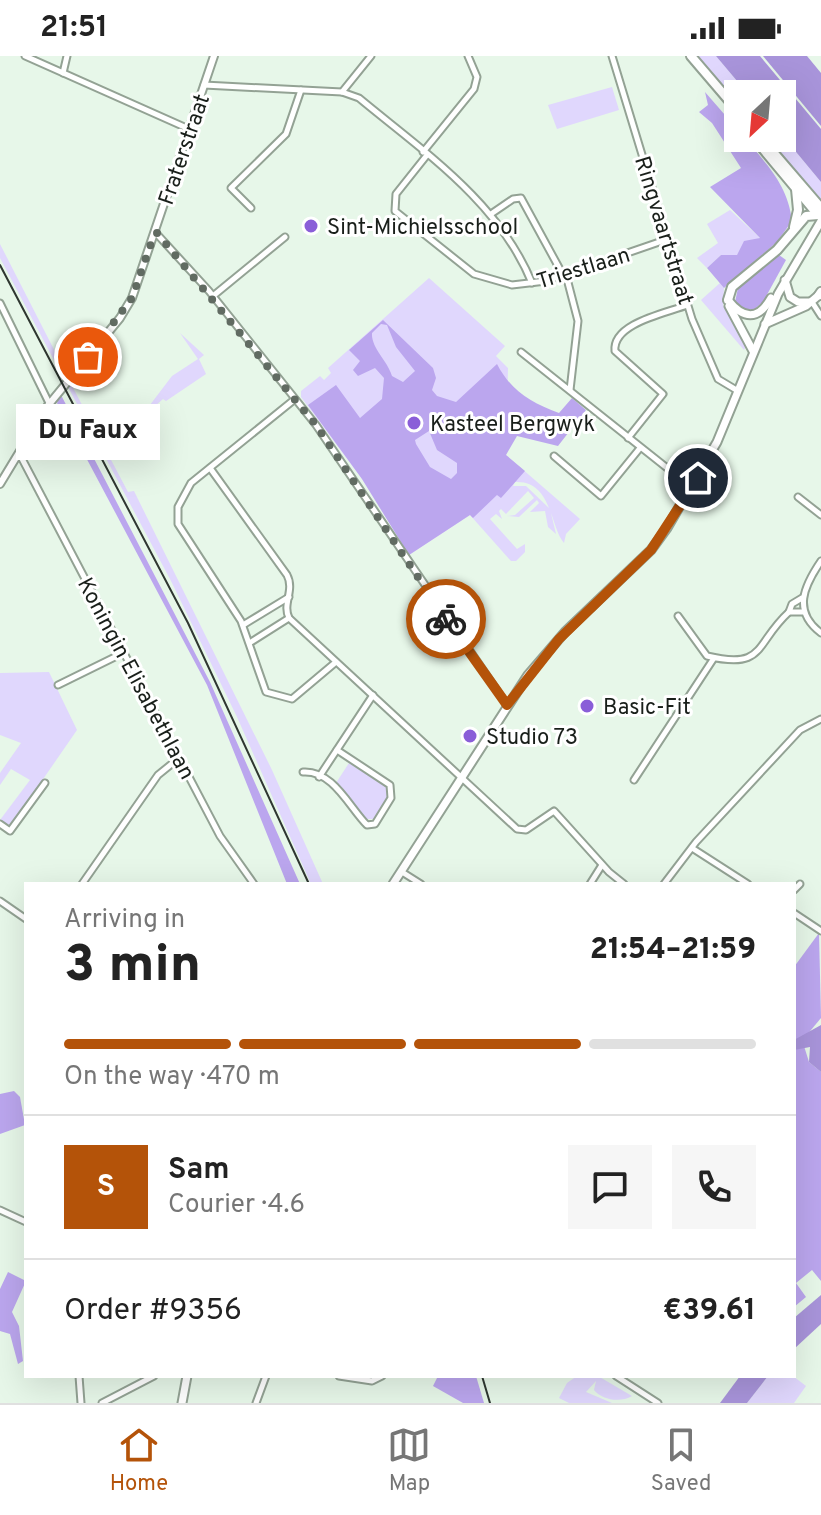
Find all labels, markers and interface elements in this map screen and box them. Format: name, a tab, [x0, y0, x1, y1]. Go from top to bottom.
text: 21:51	[40, 10, 108, 47]
north arrow	[724, 80, 796, 152]
map controls	[724, 80, 796, 152]
street label: Fraterstraat	[154, 91, 217, 209]
street label: Ringvaartstraat	[627, 153, 698, 308]
place label: Sint-Michielsschool	[327, 215, 518, 242]
marker: Sint-Michielsschool	[302, 217, 320, 235]
street label: Triestlaan	[534, 242, 634, 296]
pin	[54, 323, 122, 391]
icon: bag	[66, 335, 110, 379]
callout: Du Faux	[16, 405, 160, 461]
place label: Kasteel Bergwyk	[430, 412, 595, 439]
marker: Kasteel Bergwyk	[405, 414, 423, 432]
text: Du Faux	[38, 415, 138, 448]
pin	[664, 444, 732, 512]
icon: home	[676, 456, 720, 500]
street label: Koningin Elisabethlaan	[70, 574, 199, 785]
courier	[406, 579, 486, 659]
icon: bike	[424, 597, 468, 641]
place label: Basic-Fit	[603, 695, 691, 722]
marker: Basic-Fit	[578, 697, 596, 715]
place label: Studio 73	[486, 725, 578, 752]
marker: Studio 73	[461, 727, 479, 745]
text: Arriving in	[64, 904, 185, 937]
text: 21:54–21:59	[590, 932, 756, 969]
text: 3 min	[64, 934, 201, 1000]
text: On the way · 470 m	[64, 1061, 280, 1094]
button: chat	[568, 1145, 652, 1229]
button: phone	[672, 1145, 756, 1229]
text: Sam	[168, 1152, 230, 1189]
text: S	[97, 1169, 115, 1206]
text: Courier · 4.6	[168, 1189, 305, 1222]
text: Order #9356	[64, 1293, 242, 1330]
text: €39.61	[663, 1293, 756, 1330]
tab: Home	[110, 1423, 168, 1498]
tab: Map	[387, 1423, 431, 1498]
tab: Saved	[651, 1423, 711, 1498]

